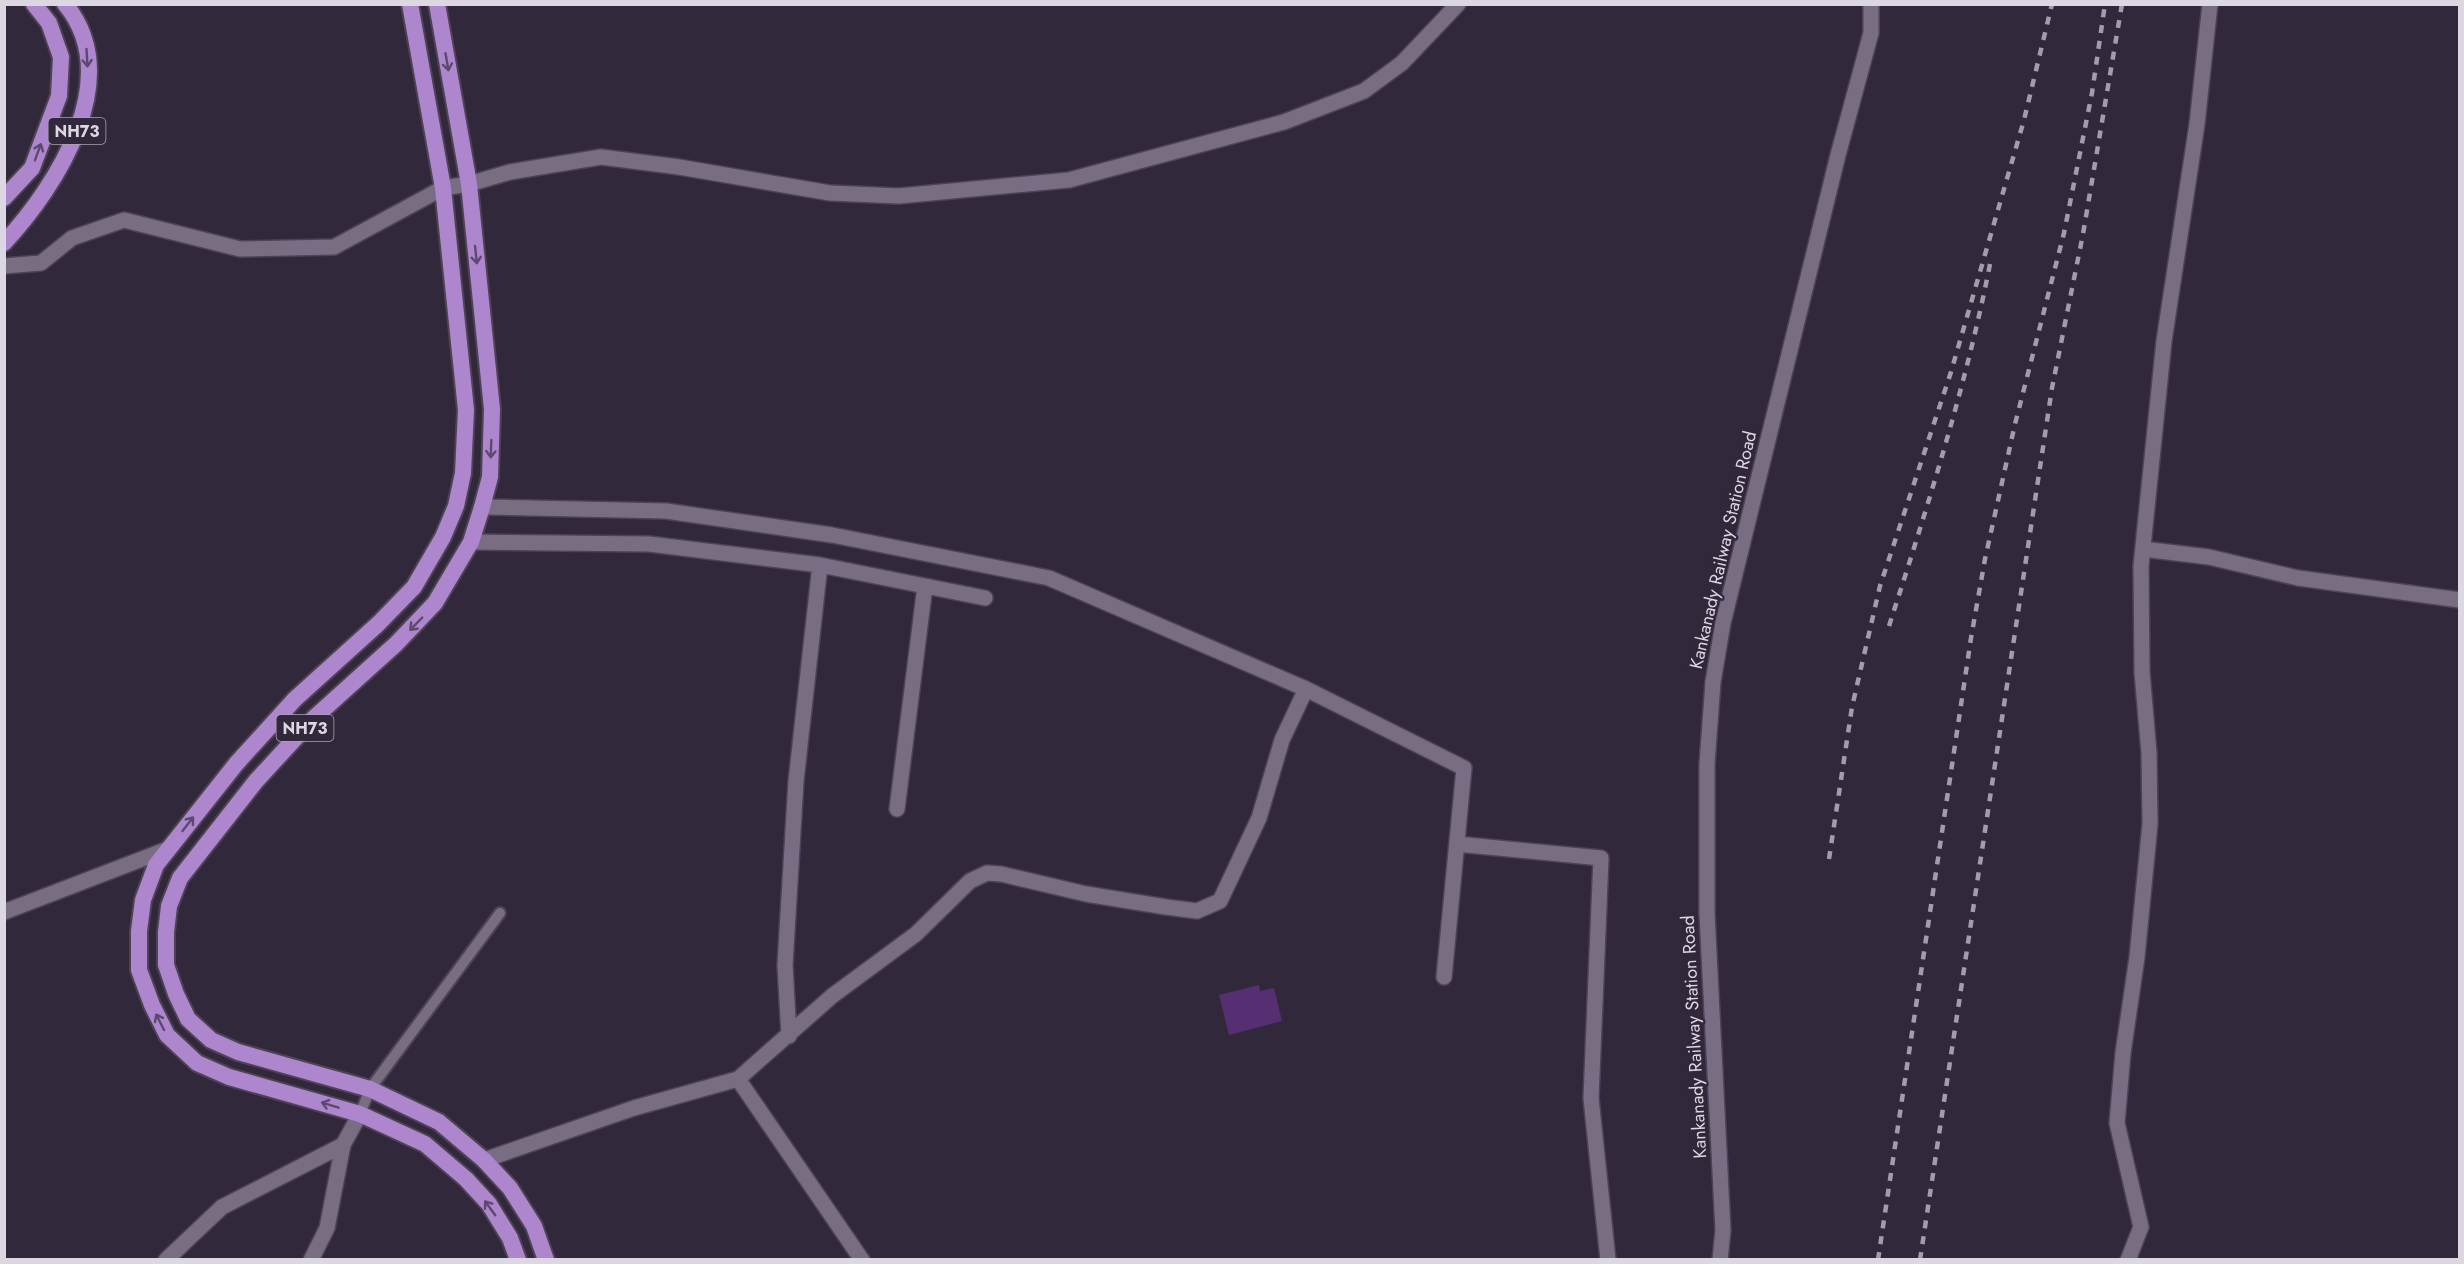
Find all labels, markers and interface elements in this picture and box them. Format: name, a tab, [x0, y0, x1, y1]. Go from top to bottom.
one-way arrow	[81, 47, 92, 67]
one-way arrow	[442, 52, 453, 71]
road number: NH73	[48, 118, 106, 144]
one-way arrow	[34, 143, 45, 161]
one-way arrow	[471, 244, 482, 264]
street label: Kankanady Railway Station Road	[1683, 428, 1763, 672]
one-way arrow	[485, 438, 496, 458]
one-way arrow	[408, 616, 423, 631]
road number: NH73	[276, 715, 334, 741]
one-way arrow	[181, 816, 194, 832]
street label: Kankanady Railway Station Road	[1675, 915, 1713, 1159]
one-way arrow	[154, 1014, 166, 1032]
one-way arrow	[321, 1099, 340, 1110]
one-way arrow	[484, 1201, 497, 1217]

